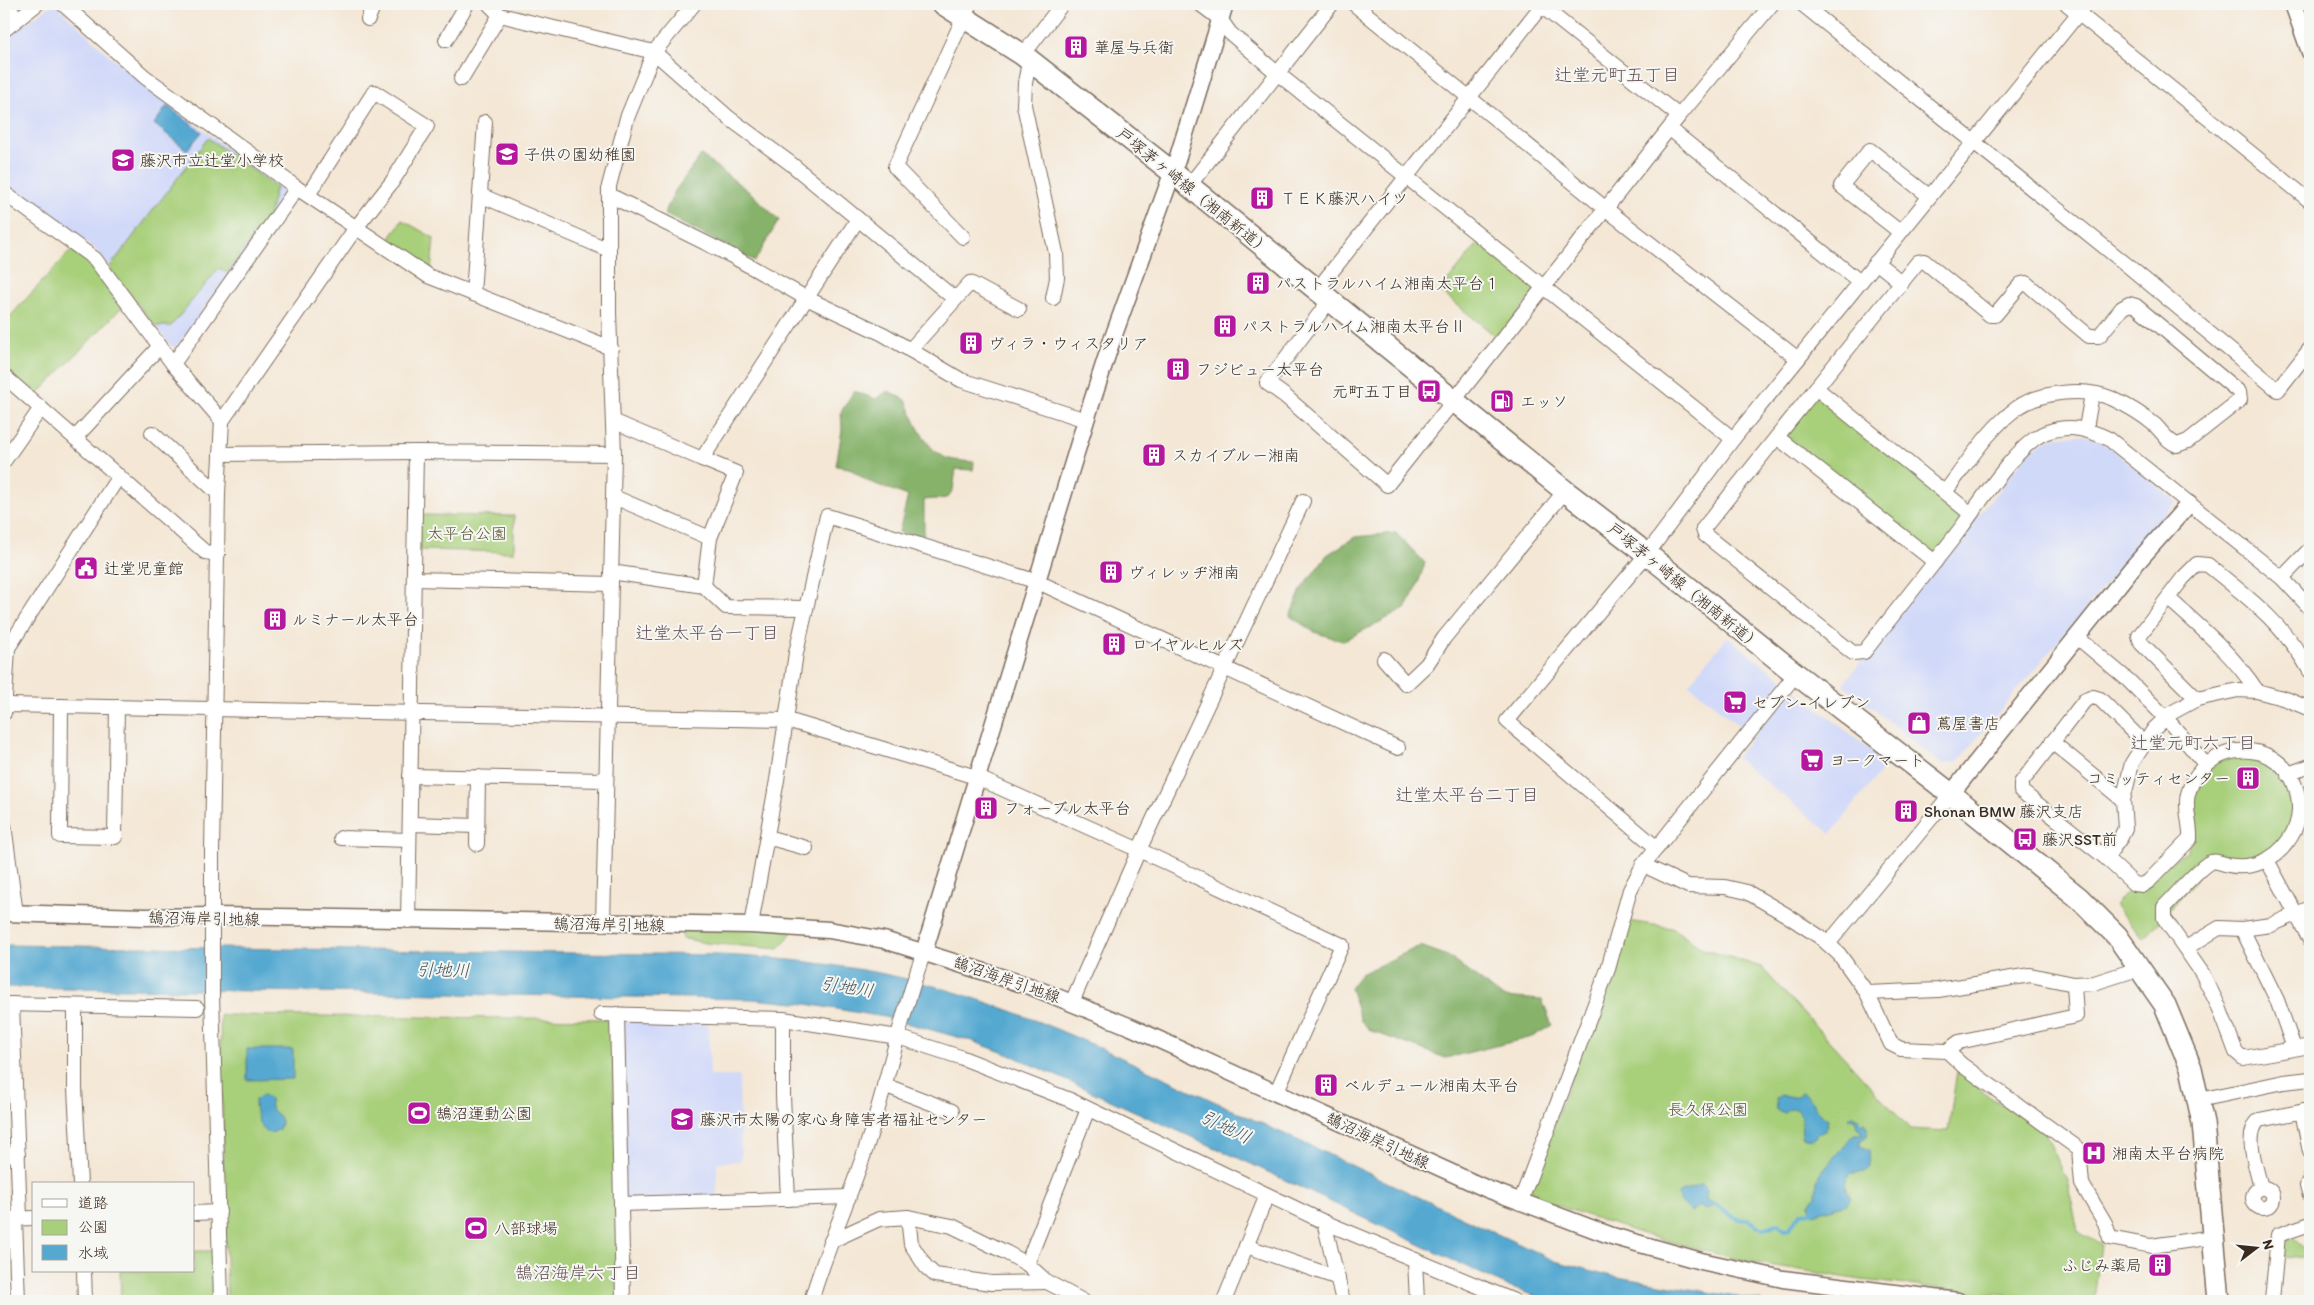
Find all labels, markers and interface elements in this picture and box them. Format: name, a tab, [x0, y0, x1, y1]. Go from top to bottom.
building icon: 華屋与兵衛	[1063, 34, 1089, 60]
place label: 華屋与兵衛	[1094, 38, 1174, 57]
district label: 辻堂元町五丁目	[1554, 64, 1680, 86]
street label: 戸塚茅ヶ崎線（湘南新道）	[1113, 124, 1274, 259]
school or university icon: 子供の園幼稚園	[494, 141, 520, 167]
place label: 子供の園幼稚園	[524, 145, 636, 164]
school or university icon: 藤沢市立辻堂小学校	[110, 147, 136, 173]
place label: 藤沢市立辻堂小学校	[140, 151, 284, 170]
building icon: ＴＥＫ藤沢ハイツ	[1249, 185, 1275, 211]
place label: ＴＥＫ藤沢ハイツ	[1280, 189, 1408, 208]
building icon: パストラルハイム湘南太平台１	[1245, 270, 1271, 296]
place label: パストラルハイム湘南太平台１	[1276, 274, 1500, 293]
building icon: パストラルハイム湘南太平台Ⅱ	[1212, 313, 1238, 339]
place label: パストラルハイム湘南太平台Ⅱ	[1242, 317, 1466, 336]
building icon: ヴィラ・ウィスタリア	[958, 330, 984, 356]
place label: ヴィラ・ウィスタリア	[988, 334, 1148, 353]
building icon: フジビュー太平台	[1165, 356, 1191, 382]
place label: フジビュー太平台	[1196, 360, 1324, 379]
bus stop icon: 元町五丁目	[1416, 378, 1442, 404]
place label: 元町五丁目	[1332, 382, 1412, 401]
fuel station icon: エッソ	[1489, 388, 1515, 414]
place label: エッソ	[1520, 392, 1568, 411]
building icon: スカイブルー湘南	[1141, 442, 1167, 468]
place label: スカイブルー湘南	[1172, 446, 1300, 465]
street label: 戸塚茅ヶ崎線（湘南新道）	[1604, 519, 1765, 654]
park label: 太平台公園	[427, 524, 507, 543]
public building icon: 辻堂児童館	[73, 555, 99, 581]
place label: 辻堂児童館	[104, 559, 184, 578]
building icon: ヴィレッヂ湘南	[1098, 559, 1124, 585]
place label: ヴィレッヂ湘南	[1128, 563, 1240, 582]
building icon: ルミナール太平台	[262, 606, 288, 632]
place label: ルミナール太平台	[292, 610, 419, 629]
district label: 辻堂太平台一丁目	[635, 622, 779, 644]
building icon: ロイヤルヒルズ	[1101, 631, 1127, 657]
place label: ロイヤルヒルズ	[1132, 635, 1243, 654]
supermarket icon: セブン-イレブン	[1722, 689, 1748, 715]
place label: セブン-イレブン	[1752, 693, 1870, 712]
shop icon: 蔦屋書店	[1906, 710, 1932, 736]
place label: 蔦屋書店	[1936, 714, 2000, 733]
district label: 辻堂元町六丁目	[2130, 732, 2256, 754]
supermarket icon: ヨークマート	[1799, 747, 1825, 773]
place label: ヨークマート	[1830, 751, 1925, 770]
building icon: コミッティセンター	[2235, 765, 2261, 791]
place label: コミッティセンター	[2087, 769, 2230, 788]
district label: 辻堂太平台二丁目	[1395, 784, 1539, 806]
building icon: フォーブル太平台	[973, 795, 999, 821]
building icon: Shonan BMW 藤沢支店	[1893, 798, 1919, 824]
place label: フォーブル太平台	[1004, 799, 1131, 818]
place label: Shonan BMW 藤沢支店	[1924, 802, 2083, 821]
bus stop icon: 藤沢SST前	[2012, 826, 2038, 852]
place label: 藤沢SST前	[2042, 830, 2117, 849]
street label: 鵠沼海岸引地線	[148, 908, 260, 929]
street label: 鵠沼海岸引地線	[553, 914, 665, 935]
street label: 鵠沼海岸引地線	[951, 952, 1063, 1007]
water label: 引地川	[416, 959, 470, 981]
water label: 引地川	[819, 972, 875, 1002]
building icon: ベルデュール湘南太平台	[1313, 1072, 1339, 1098]
place label: ベルデュール湘南太平台	[1344, 1076, 1519, 1095]
sports icon: 鵠沼運動公園	[406, 1100, 432, 1126]
park label: 長久保公園	[1668, 1100, 1748, 1119]
place label: 鵠沼運動公園	[436, 1104, 532, 1123]
water label: 引地川	[1197, 1105, 1255, 1149]
school or university icon: 藤沢市太陽の家心身障害者福祉センター	[669, 1106, 695, 1132]
street label: 鵠沼海岸引地線	[1323, 1108, 1433, 1173]
place label: 藤沢市太陽の家心身障害者福祉センター	[700, 1110, 987, 1129]
hospital icon: 湘南太平台病院	[2081, 1140, 2107, 1166]
place label: 湘南太平台病院	[2112, 1144, 2224, 1163]
legend	[32, 1182, 195, 1272]
text: 道路	[78, 1194, 108, 1212]
sports icon: 八部球場	[463, 1215, 489, 1241]
text: 公園	[78, 1218, 108, 1236]
place label: 八部球場	[494, 1219, 558, 1238]
north arrow	[2232, 1222, 2282, 1272]
text: N	[2259, 1238, 2277, 1251]
text: 水域	[78, 1244, 108, 1262]
building icon: ふじみ薬局	[2147, 1252, 2173, 1278]
place label: ふじみ薬局	[2062, 1256, 2142, 1275]
district label: 鵠沼海岸六丁目	[515, 1262, 641, 1284]

